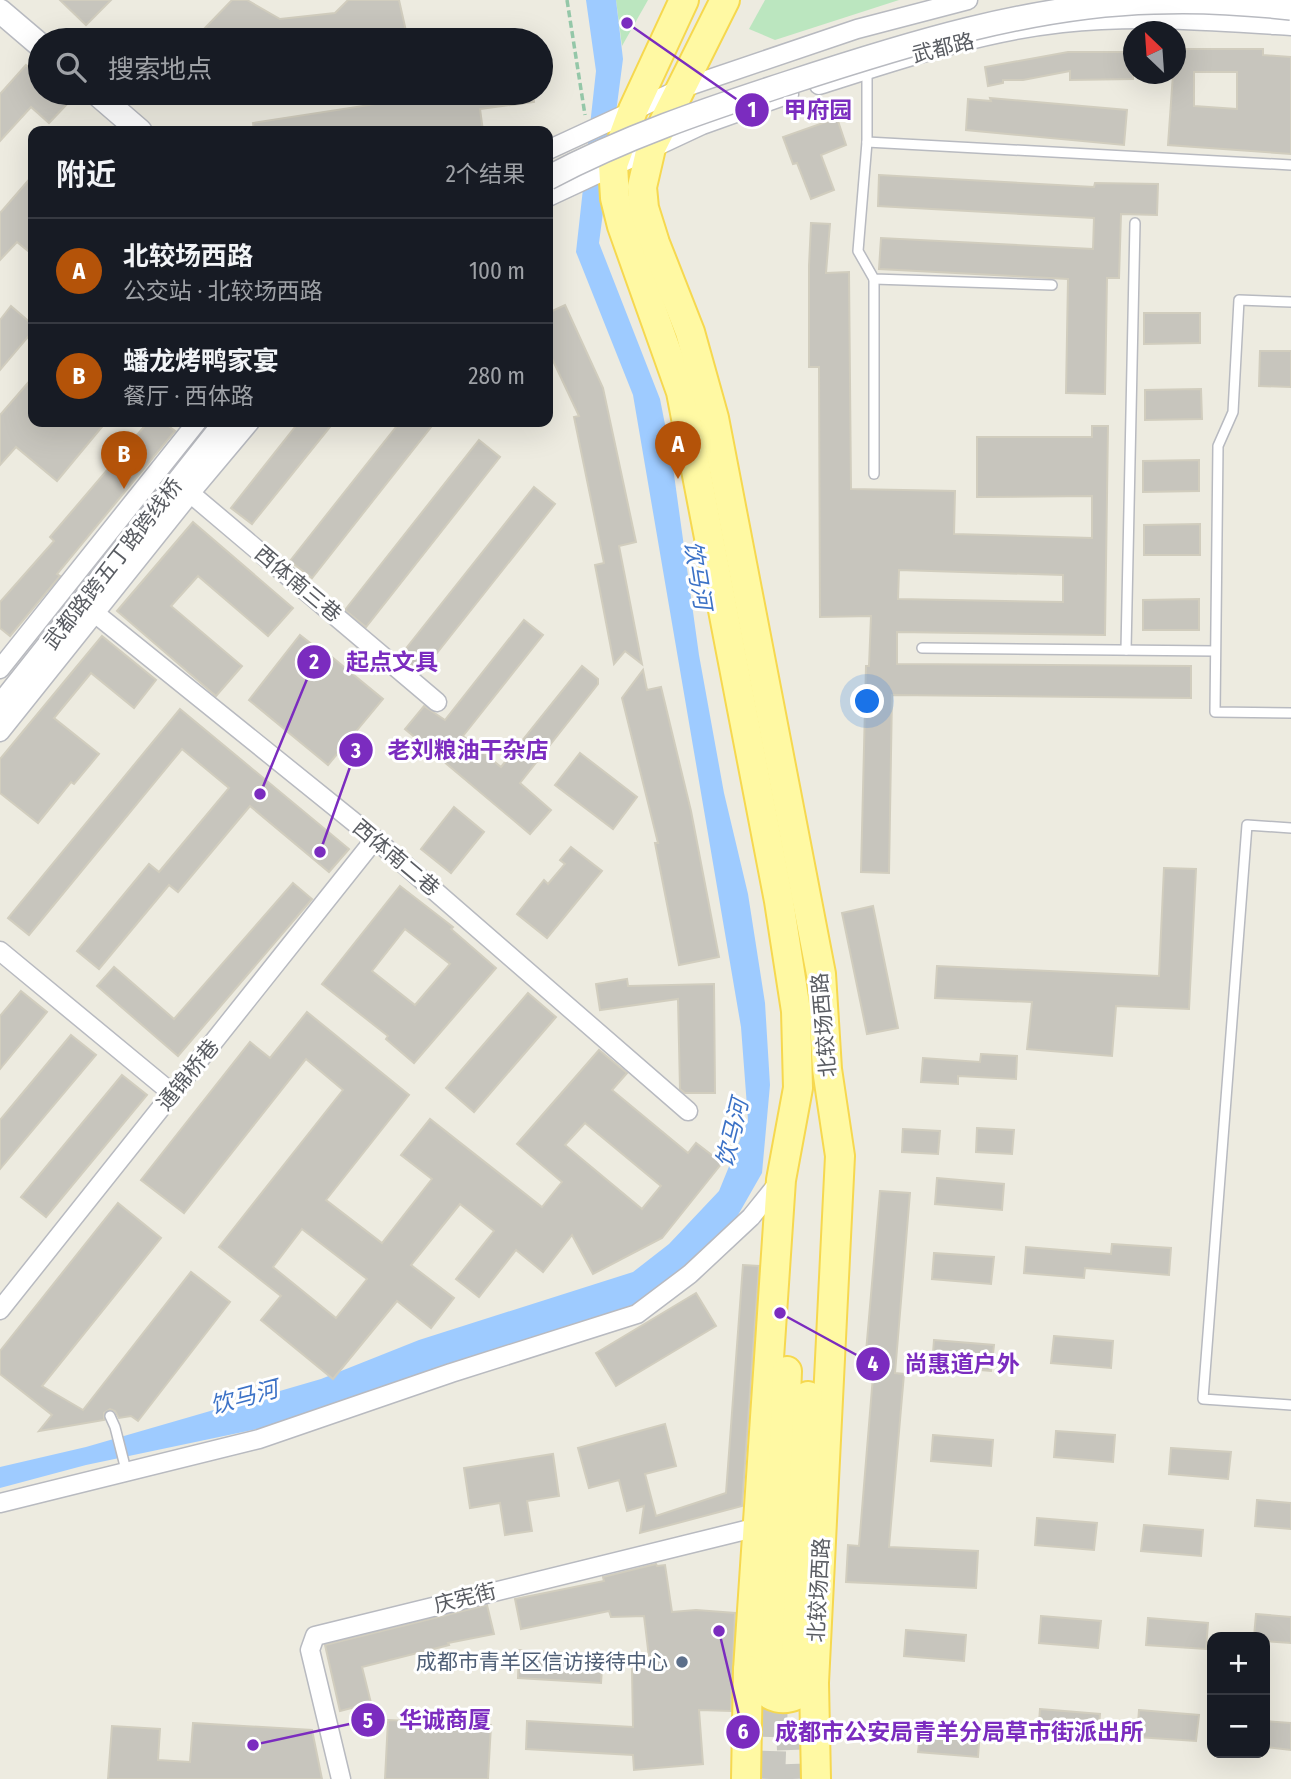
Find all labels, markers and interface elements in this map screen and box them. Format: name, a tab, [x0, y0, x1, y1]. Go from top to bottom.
north arrow	[1123, 21, 1186, 84]
search box	[28, 28, 553, 105]
street label: 武都路	[909, 28, 977, 68]
icon: search	[52, 48, 90, 86]
text: 搜索地点	[108, 54, 212, 85]
callout: 甲府园	[734, 88, 866, 132]
text: 甲府园	[784, 96, 853, 124]
text: 1	[748, 97, 756, 123]
text: 附近	[56, 157, 116, 193]
text: 2个结果	[446, 160, 525, 188]
text: 北较场西路	[123, 241, 253, 272]
text: A	[73, 257, 85, 285]
text: 100 m	[469, 257, 525, 285]
text: 公交站 · 北较场西路	[123, 277, 323, 305]
text: 蟠龙烤鸭家宴	[123, 346, 279, 377]
text: B	[73, 362, 85, 390]
text: 280 m	[468, 362, 525, 390]
text: 餐厅 · 西体路	[123, 382, 254, 410]
pin: A	[655, 421, 701, 479]
pin: B	[101, 431, 147, 489]
street label: 武都路跨五丁路跨线桥	[38, 473, 188, 655]
water label: 饮马河	[679, 539, 718, 615]
street label: 西体南三巷	[249, 540, 347, 628]
callout: 起点文具	[297, 640, 452, 684]
text: 起点文具	[346, 648, 438, 676]
text: 2	[308, 649, 319, 675]
your location	[850, 684, 884, 718]
callout: 老刘粮油干杂店	[338, 728, 562, 772]
text: 老刘粮油干杂店	[388, 736, 549, 764]
text: 3	[350, 738, 361, 764]
street label: 西体南二巷	[347, 814, 445, 902]
street label: 北较场西路	[806, 972, 842, 1078]
street label: 通锦桥巷	[151, 1034, 225, 1116]
water label: 饮马河	[710, 1092, 755, 1170]
callout: 尚惠道户外	[856, 1342, 1034, 1386]
text: 尚惠道户外	[905, 1350, 1020, 1378]
text: 4	[868, 1351, 879, 1377]
water label: 饮马河	[207, 1374, 285, 1419]
street label: 北较场西路	[803, 1537, 835, 1643]
street label: 庆宪街	[431, 1578, 499, 1618]
map controls	[1207, 1632, 1270, 1758]
button: +	[1207, 1632, 1270, 1695]
place label: 成都市青羊区信访接待中心	[416, 1649, 668, 1675]
marker: 成都市青羊区信访接待中心	[674, 1654, 690, 1670]
button: −	[1207, 1695, 1270, 1758]
callout: 华诚商厦	[350, 1698, 505, 1742]
text: 华诚商厦	[399, 1706, 491, 1734]
text: 5	[363, 1708, 373, 1734]
callout: 成都市公安局青羊分局草市街派出所	[726, 1710, 1157, 1754]
text: 成都市公安局青羊分局草市街派出所	[775, 1718, 1143, 1746]
text: 6	[738, 1719, 749, 1745]

